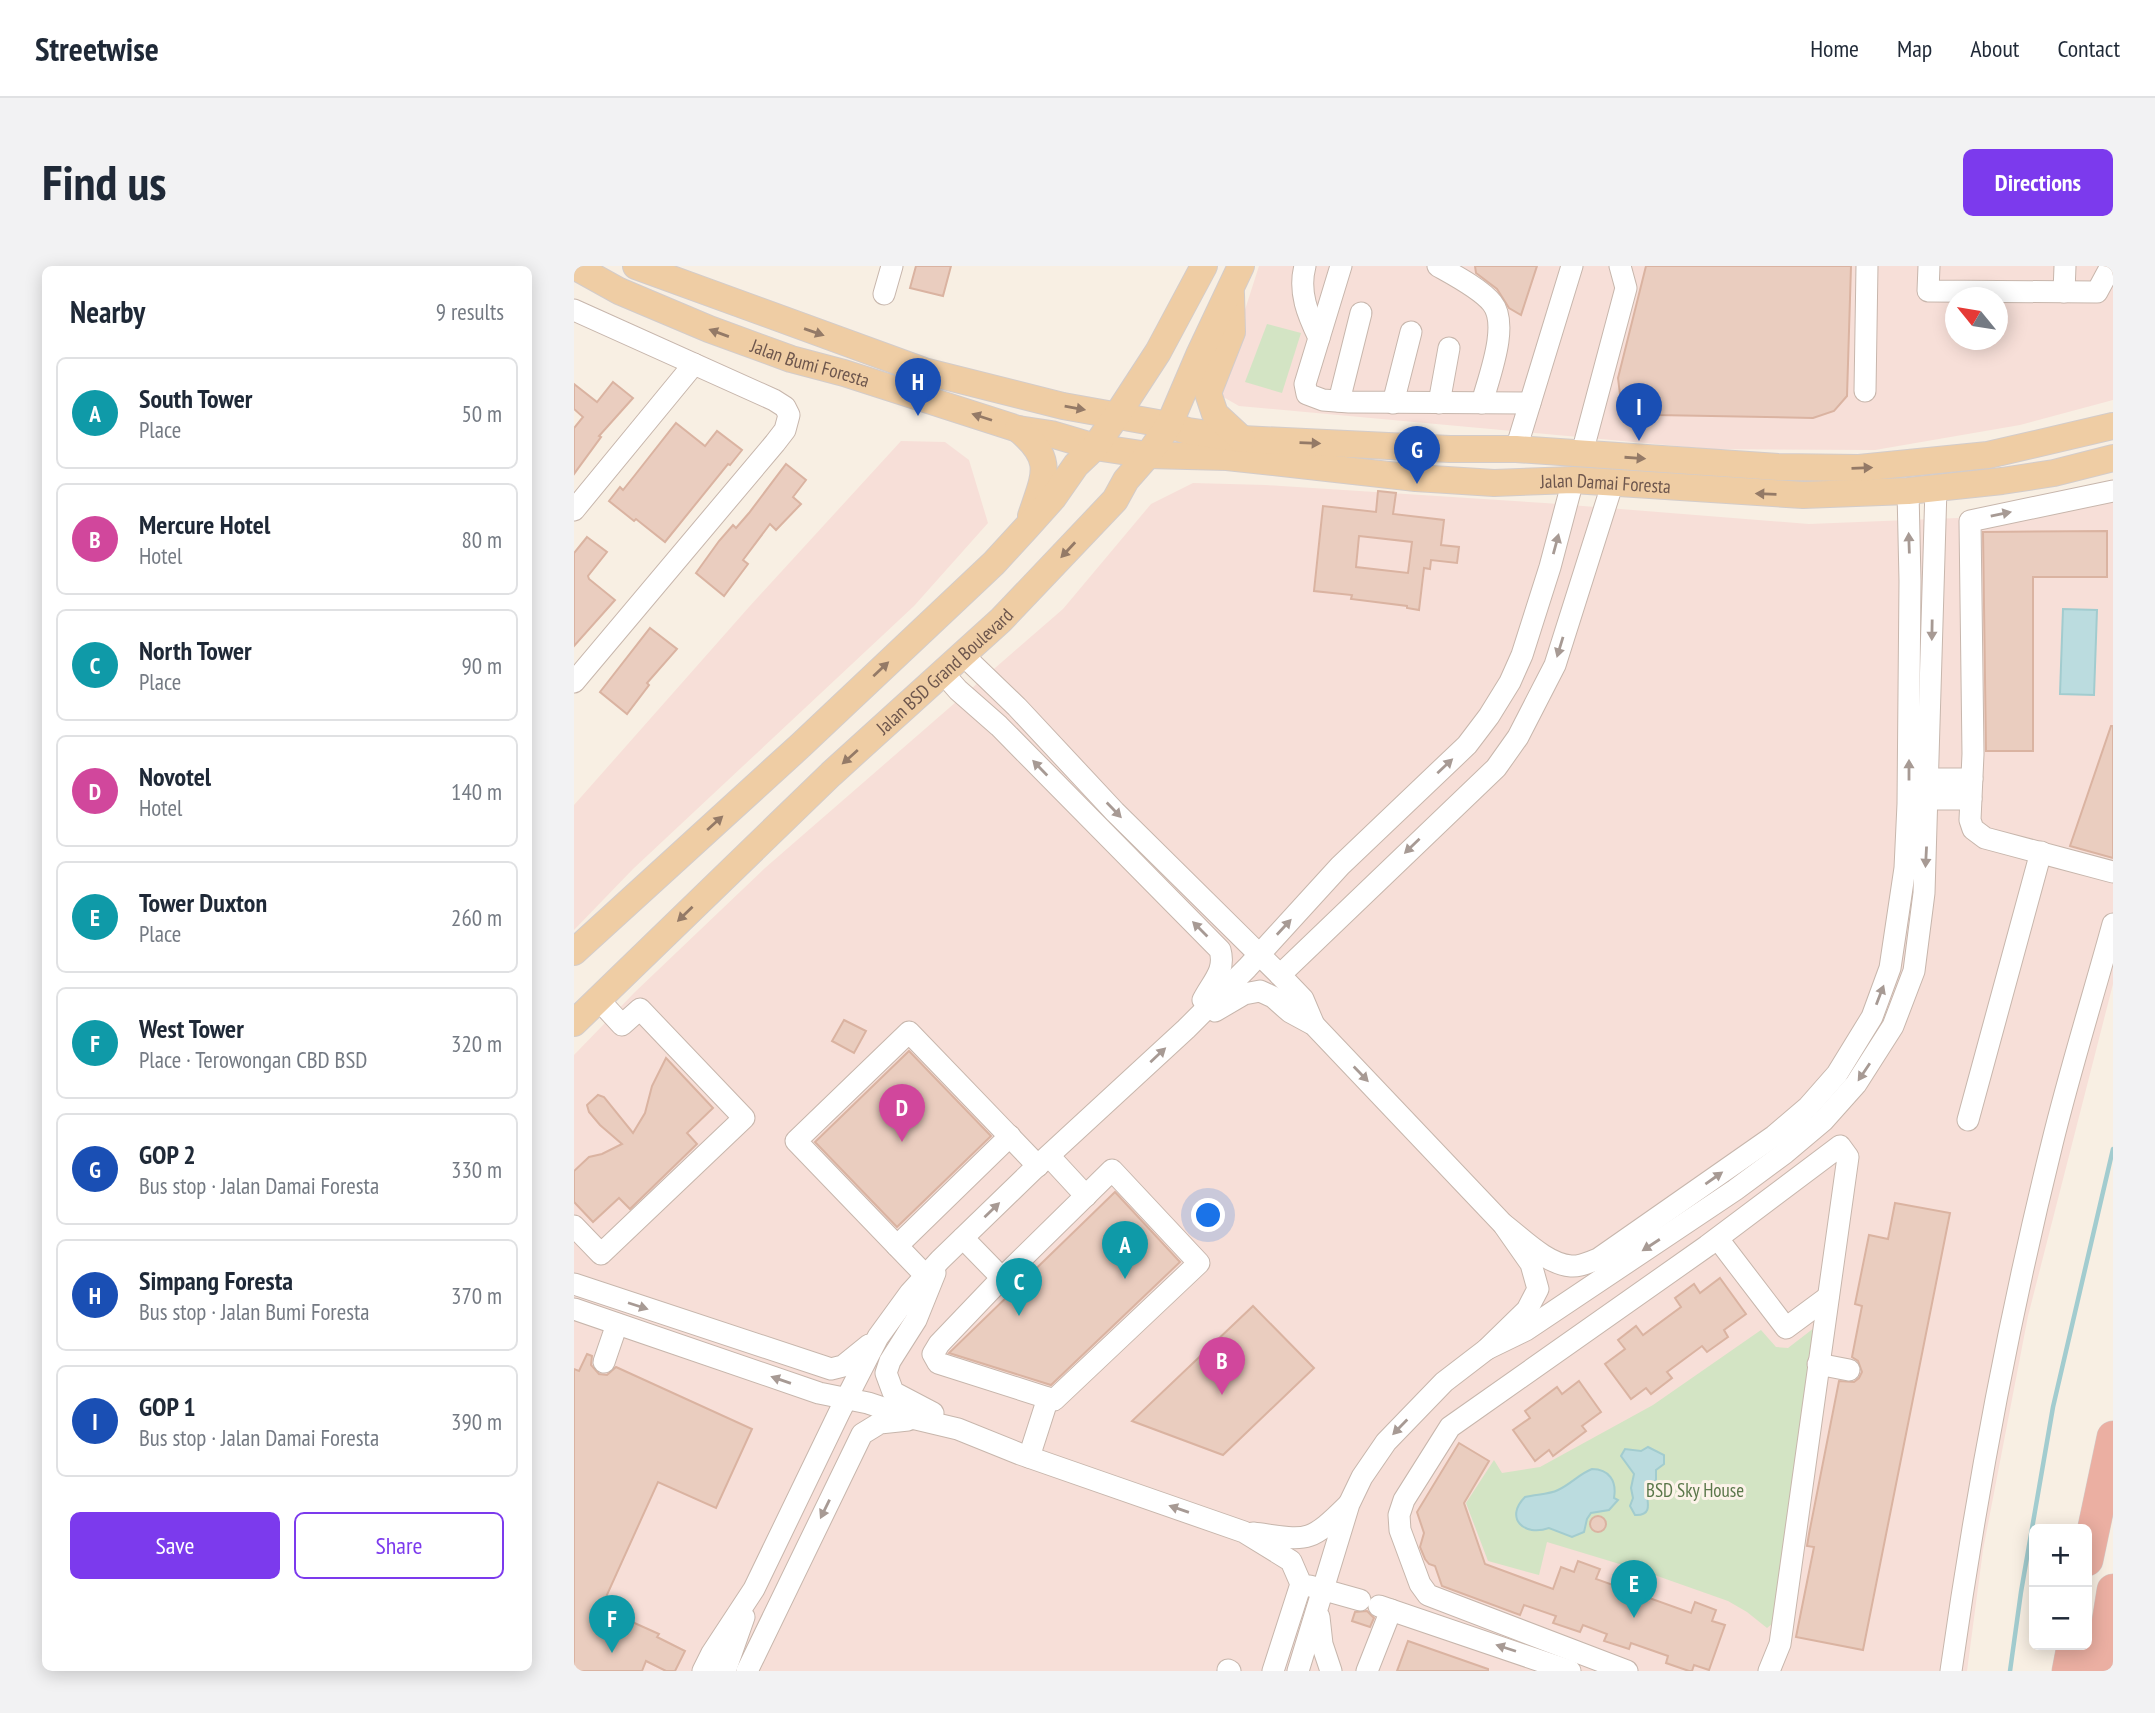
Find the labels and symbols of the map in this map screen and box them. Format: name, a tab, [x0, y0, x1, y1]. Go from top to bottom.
north arrow	[1945, 287, 2008, 350]
one-way arrow	[708, 327, 729, 338]
one-way arrow	[804, 327, 825, 338]
street label: Jalan Bumi Foresta	[747, 333, 873, 392]
pin: H	[895, 358, 941, 416]
pin: I	[1616, 383, 1662, 441]
one-way arrow	[1064, 403, 1086, 414]
one-way arrow	[971, 412, 992, 422]
pin: G	[1394, 426, 1440, 484]
one-way arrow	[1299, 438, 1321, 449]
one-way arrow	[1624, 452, 1646, 463]
one-way arrow	[1851, 462, 1873, 473]
street label: Jalan Damai Foresta	[1539, 468, 1672, 498]
one-way arrow	[1755, 488, 1777, 499]
one-way arrow	[1990, 509, 2012, 520]
one-way arrow	[1903, 532, 1915, 554]
one-way arrow	[1551, 533, 1562, 555]
one-way arrow	[1060, 541, 1077, 558]
street label: Jalan BSD Grand Boulevard	[870, 603, 1018, 740]
one-way arrow	[1926, 619, 1938, 641]
one-way arrow	[1555, 637, 1565, 658]
one-way arrow	[872, 661, 889, 677]
one-way arrow	[841, 749, 859, 765]
one-way arrow	[1436, 758, 1453, 774]
one-way arrow	[1903, 759, 1914, 781]
one-way arrow	[1033, 760, 1049, 777]
one-way arrow	[1106, 801, 1122, 818]
one-way arrow	[706, 816, 723, 832]
one-way arrow	[1404, 838, 1421, 854]
one-way arrow	[1921, 846, 1932, 868]
one-way arrow	[677, 905, 694, 922]
one-way arrow	[1276, 919, 1292, 936]
one-way arrow	[1192, 921, 1209, 938]
one-way arrow	[1875, 984, 1886, 1005]
one-way arrow	[1149, 1047, 1167, 1063]
one-way arrow	[1857, 1063, 1871, 1081]
one-way arrow	[1352, 1065, 1368, 1082]
pin: D	[879, 1084, 925, 1142]
one-way arrow	[1705, 1171, 1723, 1185]
your location	[1191, 1198, 1225, 1232]
one-way arrow	[983, 1203, 1000, 1219]
pin: A	[1102, 1221, 1148, 1279]
one-way arrow	[1642, 1238, 1660, 1252]
pin: C	[996, 1258, 1042, 1316]
one-way arrow	[628, 1301, 649, 1312]
pin: B	[1199, 1337, 1245, 1395]
one-way arrow	[770, 1374, 791, 1385]
one-way arrow	[1392, 1419, 1409, 1436]
park label: BSD Sky House	[1646, 1478, 1744, 1502]
one-way arrow	[819, 1499, 831, 1519]
one-way arrow	[1169, 1503, 1190, 1514]
pin: E	[1611, 1560, 1657, 1618]
pin: F	[589, 1595, 635, 1653]
one-way arrow	[1496, 1642, 1517, 1653]

